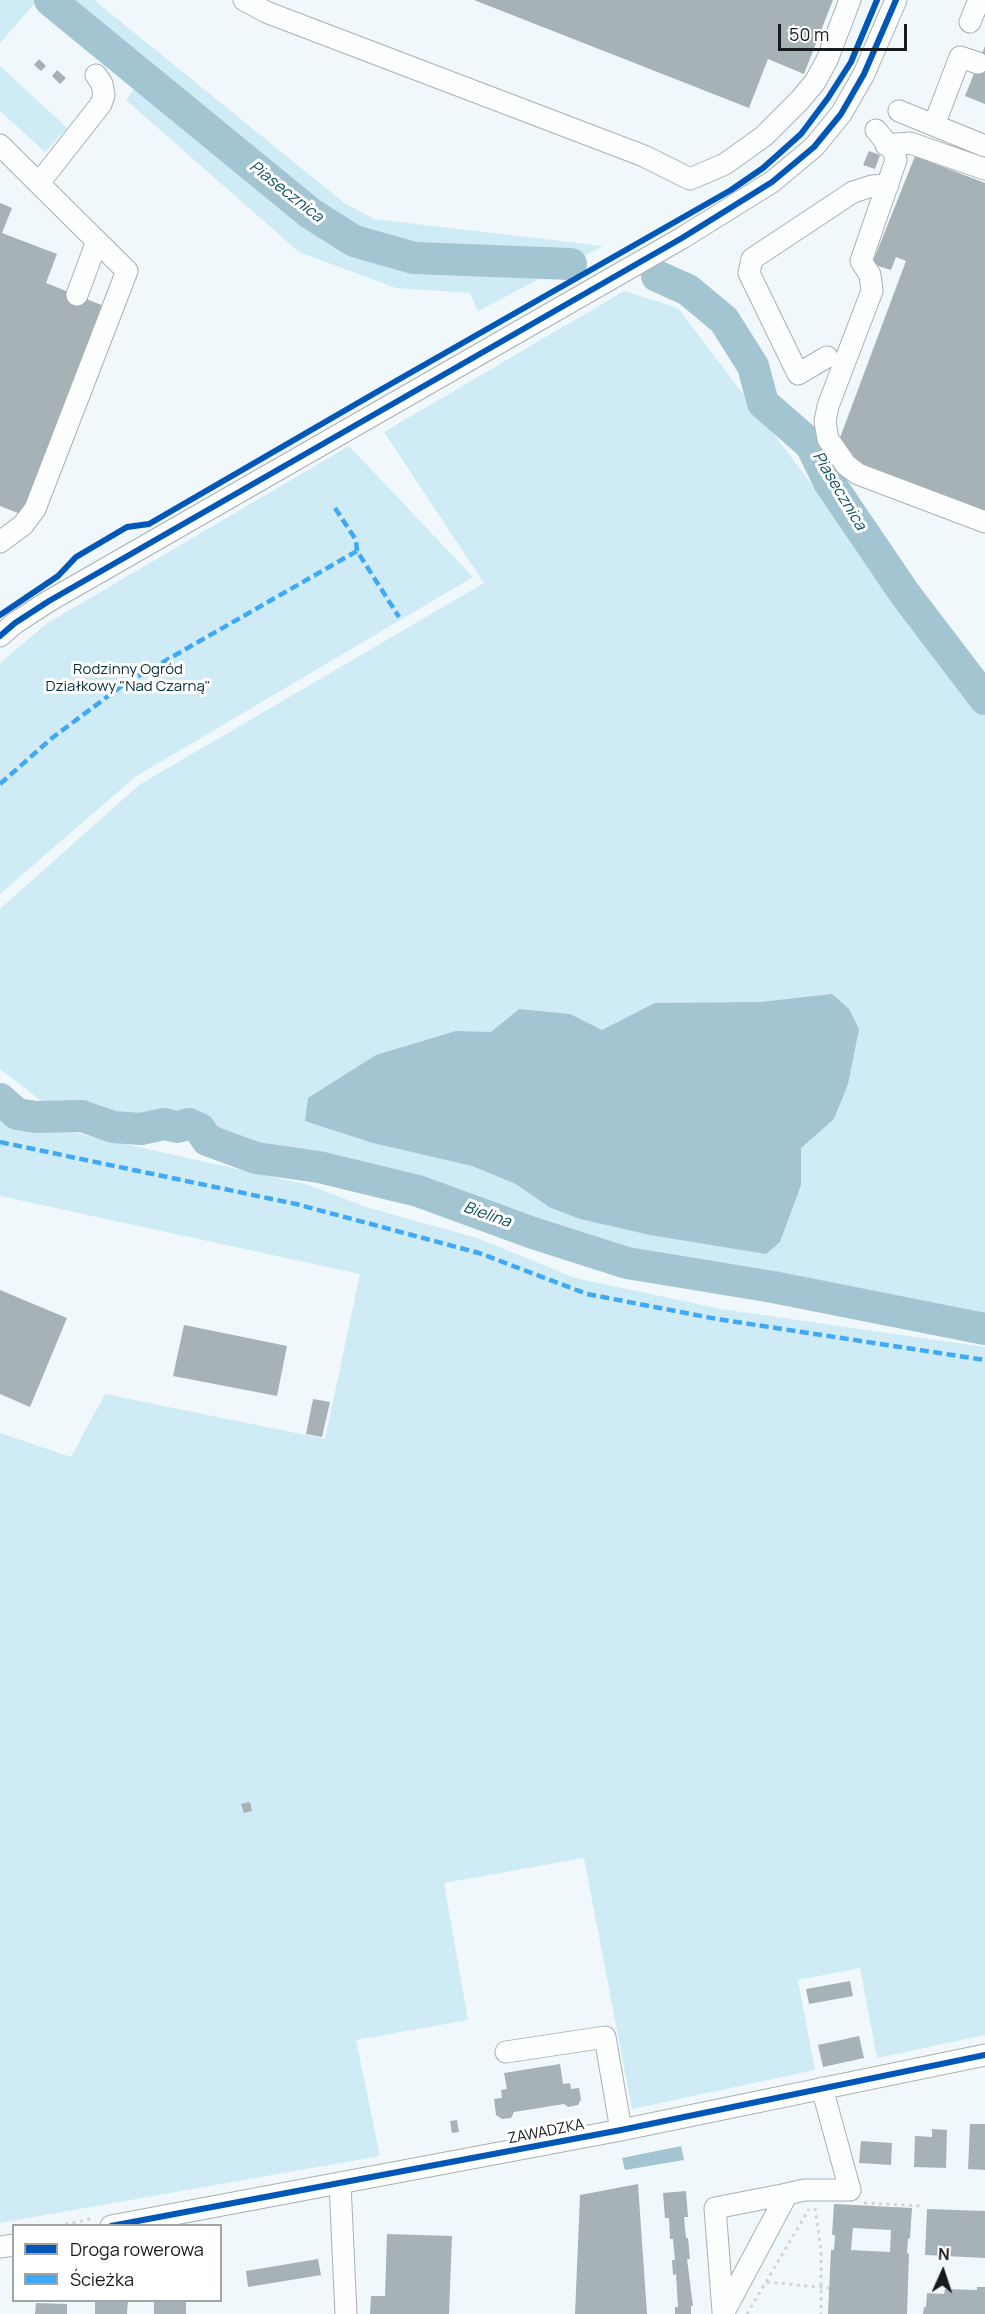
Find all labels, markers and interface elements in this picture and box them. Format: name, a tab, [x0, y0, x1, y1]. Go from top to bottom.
scale bar	[781, 12, 910, 50]
text: 50 m	[789, 22, 829, 46]
water label: Piasecznica	[245, 157, 327, 227]
water label: Piasecznica	[808, 448, 870, 534]
park label: Rodzinny Ogród Działkowy "Nad Czarną"	[46, 661, 210, 696]
water label: Bielina	[461, 1198, 513, 1232]
street label: ZAWADZKA	[506, 2116, 586, 2148]
legend	[12, 2224, 222, 2302]
text: Droga rowerowa	[70, 2237, 204, 2261]
north arrow	[913, 2242, 973, 2302]
text: N	[938, 2243, 950, 2265]
text: Ścieżka	[70, 2267, 134, 2291]

